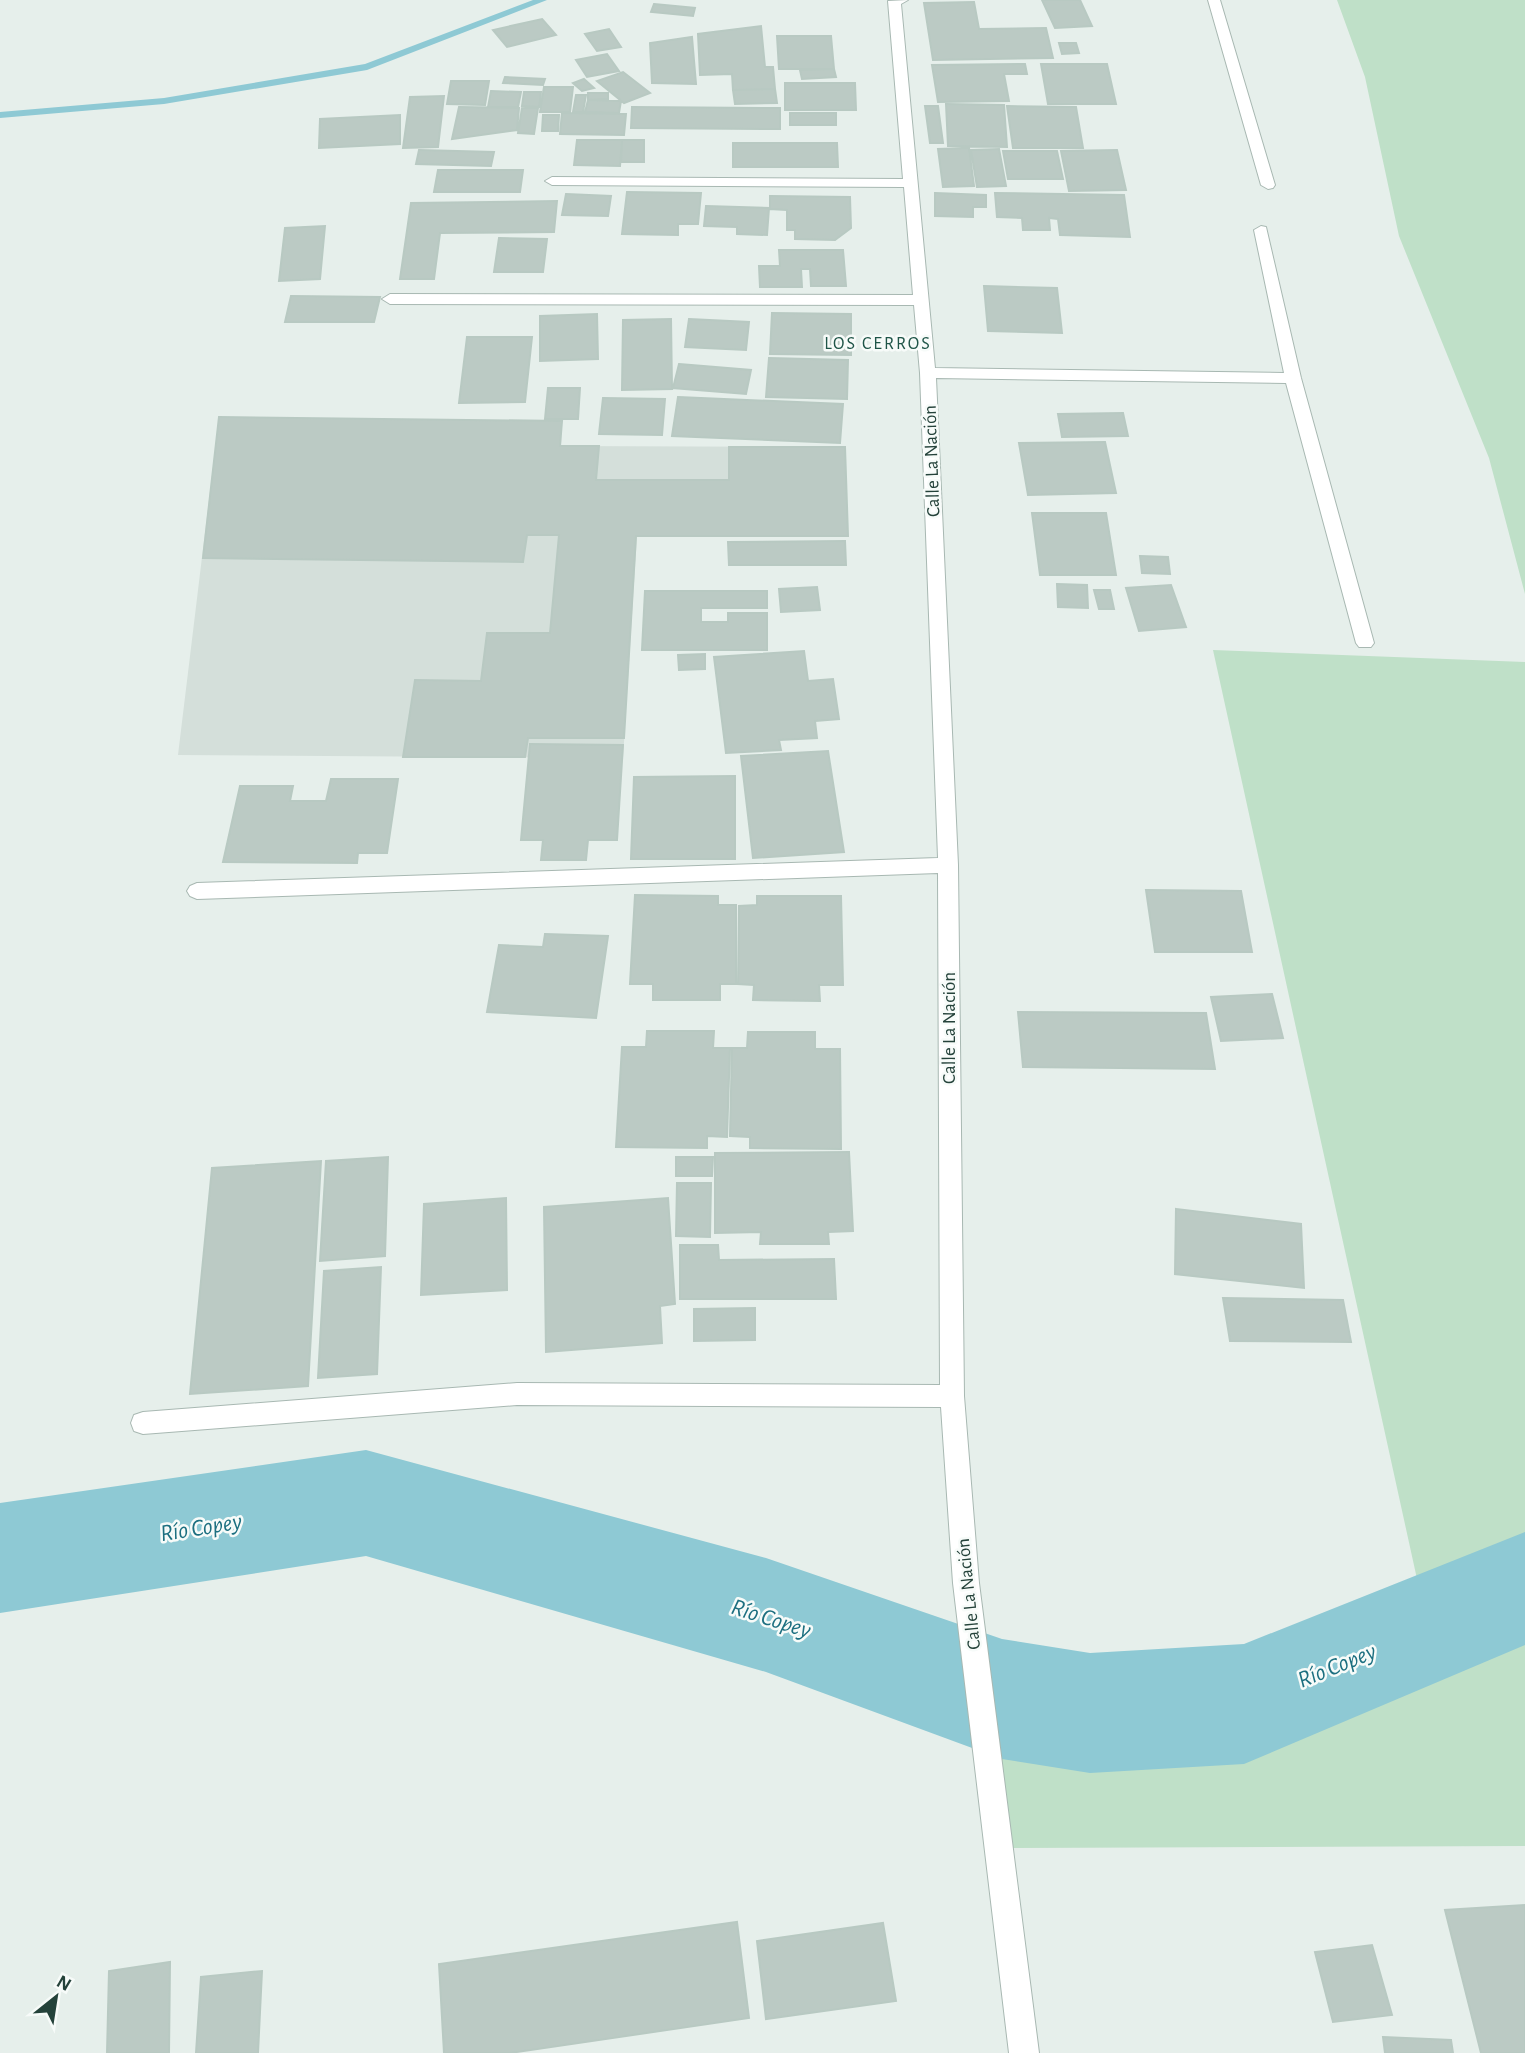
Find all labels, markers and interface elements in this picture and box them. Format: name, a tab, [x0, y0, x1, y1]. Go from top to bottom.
district label: LOS CERROS	[824, 335, 932, 353]
street label: Calle La Nación	[921, 405, 943, 517]
street label: Calle La Nación	[940, 972, 959, 1084]
water label: Río Copey	[159, 1510, 244, 1546]
street label: Calle La Nación	[954, 1537, 984, 1651]
water label: Río Copey	[728, 1595, 814, 1643]
water label: Río Copey	[1294, 1639, 1380, 1693]
north arrow	[21, 1962, 91, 2032]
text: N	[53, 1972, 74, 1995]

